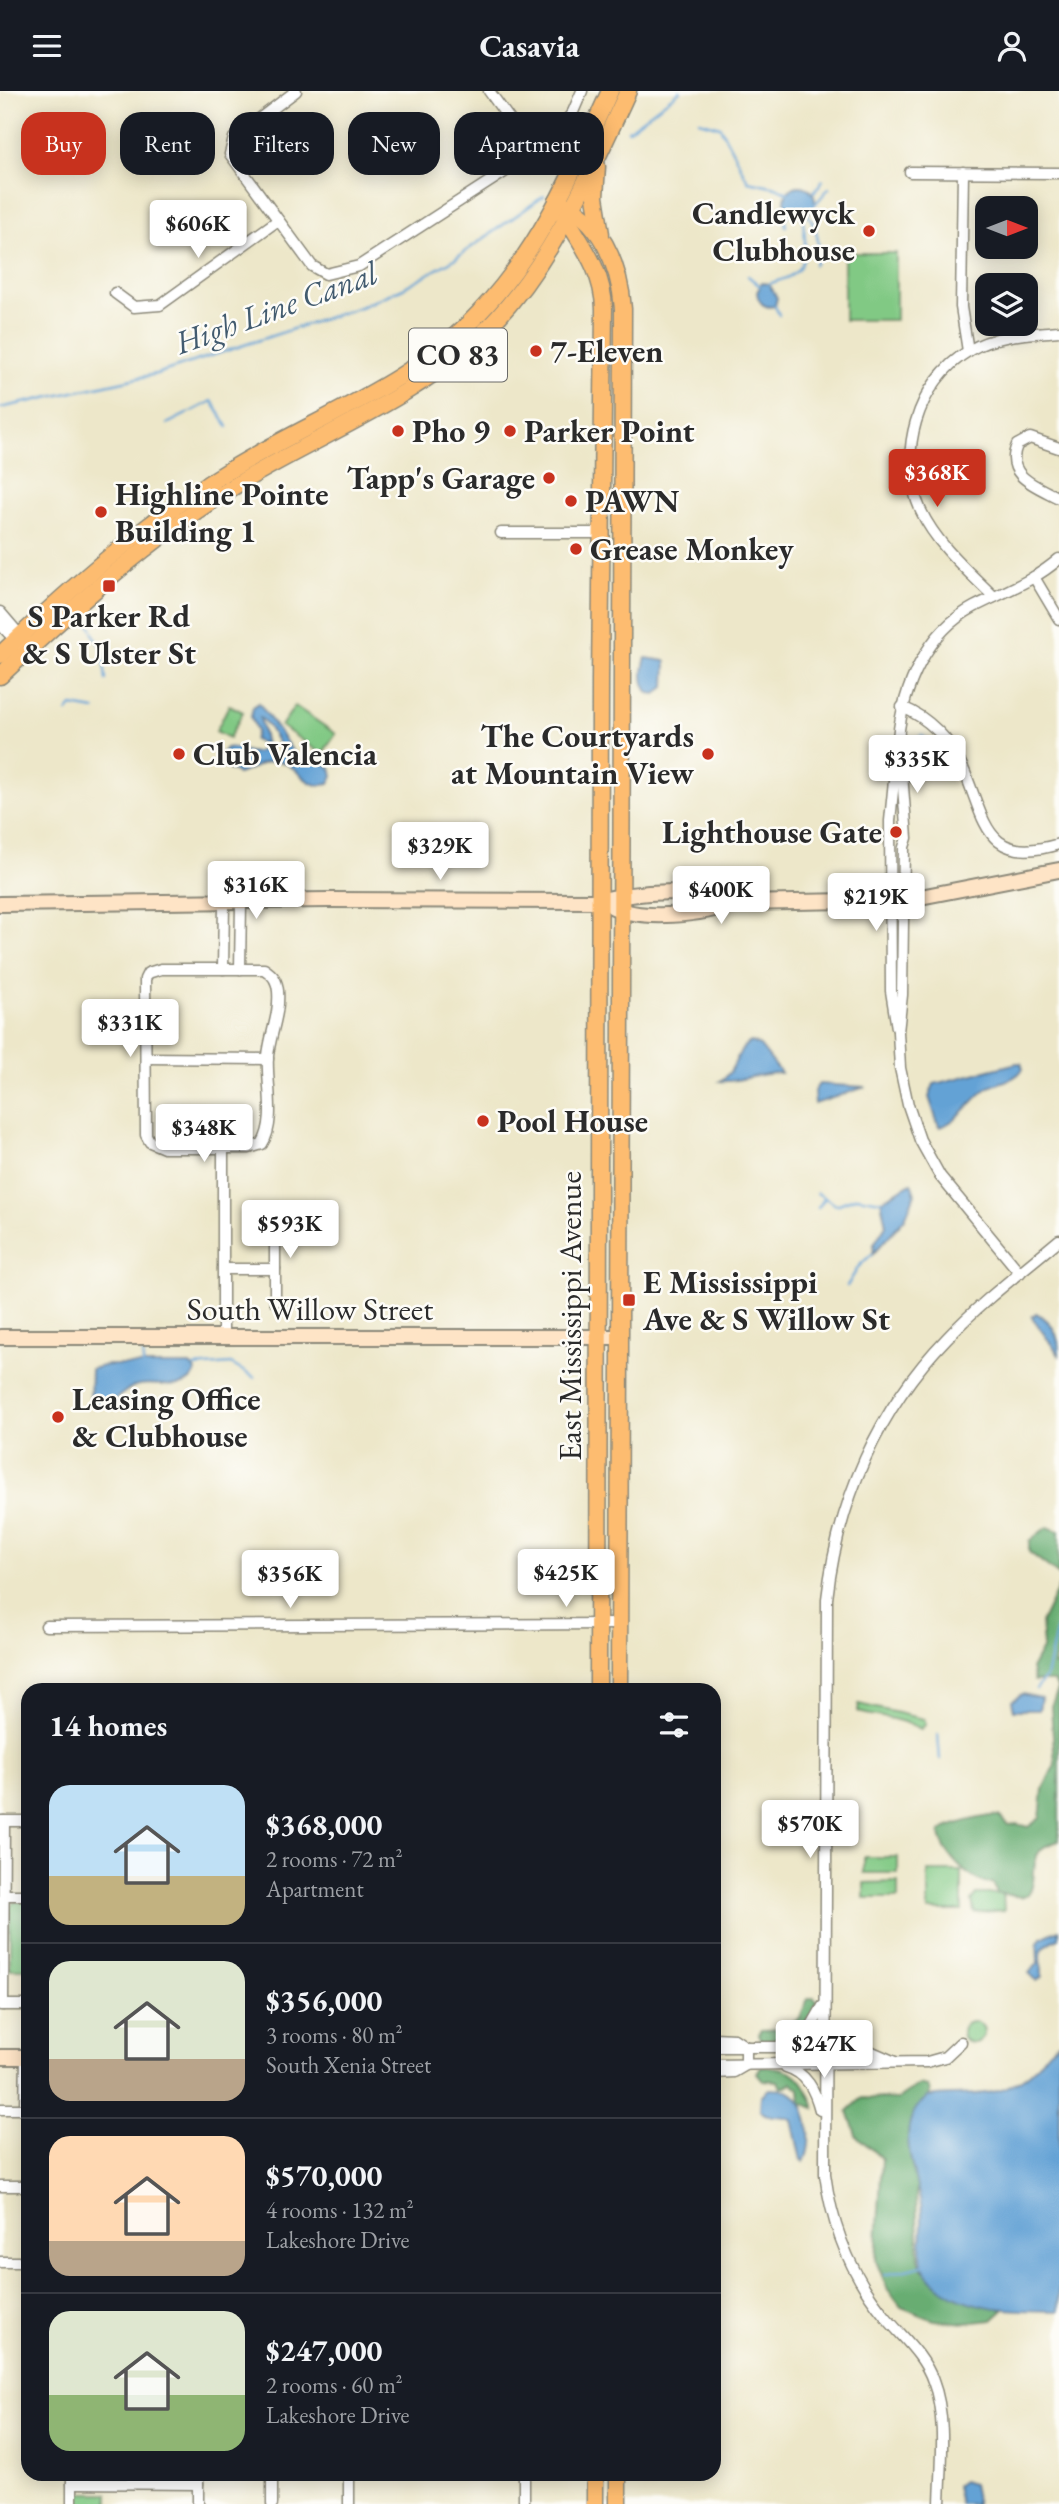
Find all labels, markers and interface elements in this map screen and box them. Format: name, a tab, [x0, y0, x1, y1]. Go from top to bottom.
text: Casavia	[480, 25, 580, 67]
icon: menu	[28, 27, 66, 65]
icon: person	[993, 27, 1031, 65]
chip: Buy	[21, 112, 106, 175]
chip: Rent	[120, 112, 215, 175]
chip: Filters	[229, 112, 334, 175]
chip: New	[348, 112, 440, 175]
chip: Apartment	[454, 112, 604, 175]
place label: Candlewyck Clubhouse	[692, 192, 856, 271]
north arrow	[975, 196, 1038, 259]
map controls	[975, 196, 1038, 336]
pin: $606K	[149, 201, 247, 260]
text: $606K	[166, 208, 230, 238]
marker: Candlewyck Clubhouse	[861, 223, 877, 239]
water label: High Line Canal	[168, 250, 385, 364]
button: layers	[975, 273, 1038, 336]
road number: CO 83	[409, 329, 507, 381]
place label: 7-Eleven	[550, 330, 663, 372]
marker: 7-Eleven	[528, 343, 544, 359]
place label: Pho 9	[412, 410, 490, 452]
place label: Parker Point	[524, 410, 694, 452]
marker: Pho 9	[390, 423, 406, 439]
marker: Parker Point	[502, 423, 518, 439]
pin: $368K	[888, 449, 986, 509]
place label: Tapp's Garage	[347, 457, 535, 499]
text: $368K	[905, 457, 969, 487]
marker: Tapp's Garage	[541, 470, 557, 486]
place label: Highline Pointe Building 1	[115, 473, 329, 552]
place label: PAWN	[585, 480, 680, 522]
marker: PAWN	[563, 493, 579, 509]
marker: Highline Pointe Building 1	[93, 504, 109, 520]
place label: Grease Monkey	[590, 528, 794, 570]
marker: Grease Monkey	[568, 541, 584, 557]
marker: S Parker Rd & S Ulster St	[101, 578, 117, 594]
place label: S Parker Rd & S Ulster St	[22, 595, 196, 674]
place label: The Courtyards at Mountain View	[451, 715, 694, 794]
place label: Club Valencia	[193, 733, 378, 775]
pin: $335K	[868, 735, 966, 795]
text: $335K	[885, 743, 949, 773]
marker: Club Valencia	[171, 746, 187, 762]
marker: The Courtyards at Mountain View	[700, 746, 716, 762]
place label: Lighthouse Gate	[662, 811, 882, 853]
pin: $329K	[391, 823, 489, 882]
marker: Lighthouse Gate	[888, 824, 904, 840]
text: $329K	[408, 830, 472, 860]
pin: $316K	[207, 861, 305, 921]
pin: $400K	[672, 867, 770, 926]
text: $316K	[224, 869, 288, 899]
pin: $219K	[827, 873, 925, 933]
text: $400K	[689, 874, 753, 904]
text: $219K	[844, 881, 908, 911]
pin: $331K	[81, 999, 179, 1059]
text: $331K	[98, 1007, 162, 1037]
place label: Pool House	[497, 1100, 648, 1142]
pin: $348K	[155, 1105, 253, 1164]
text: $348K	[172, 1112, 236, 1142]
marker: Pool House	[475, 1113, 491, 1129]
street label: East Mississippi Avenue	[549, 1171, 591, 1461]
pin: $593K	[241, 1201, 339, 1260]
text: $593K	[258, 1208, 322, 1238]
place label: E Mississippi Ave & S Willow St	[642, 1261, 890, 1340]
street label: South Willow Street	[187, 1288, 433, 1330]
marker: E Mississippi Ave & S Willow St	[621, 1292, 637, 1308]
place label: Leasing Office & Clubhouse	[72, 1378, 261, 1457]
marker: Leasing Office & Clubhouse	[50, 1409, 66, 1425]
pin: $425K	[517, 1549, 615, 1609]
pin: $356K	[241, 1551, 339, 1610]
text: $425K	[534, 1557, 598, 1587]
text: $356K	[258, 1558, 322, 1588]
text: 14 homes	[49, 1706, 167, 1745]
icon: filters	[655, 1706, 693, 1744]
pin: $570K	[761, 1801, 859, 1860]
text: $368,000	[266, 1805, 382, 1844]
text: $570K	[778, 1808, 842, 1838]
icon: home	[105, 1813, 189, 1897]
text: 2 rooms · 72 m²	[266, 1844, 403, 1874]
text: Apartment	[266, 1874, 364, 1904]
text: $356,000	[266, 1981, 382, 2020]
icon: home	[105, 1989, 189, 2073]
text: 3 rooms · 80 m²	[266, 2020, 403, 2050]
pin: $247K	[775, 2021, 873, 2080]
text: $247K	[792, 2028, 856, 2058]
text: South Xenia Street	[266, 2050, 431, 2080]
text: $570,000	[266, 2156, 382, 2195]
icon: home	[105, 2164, 189, 2248]
text: 4 rooms · 132 m²	[266, 2195, 414, 2225]
text: Lakeshore Drive	[266, 2225, 409, 2255]
text: $247,000	[266, 2331, 382, 2370]
icon: home	[105, 2339, 189, 2423]
text: 2 rooms · 60 m²	[266, 2370, 403, 2400]
text: Lakeshore Drive	[266, 2400, 409, 2430]

